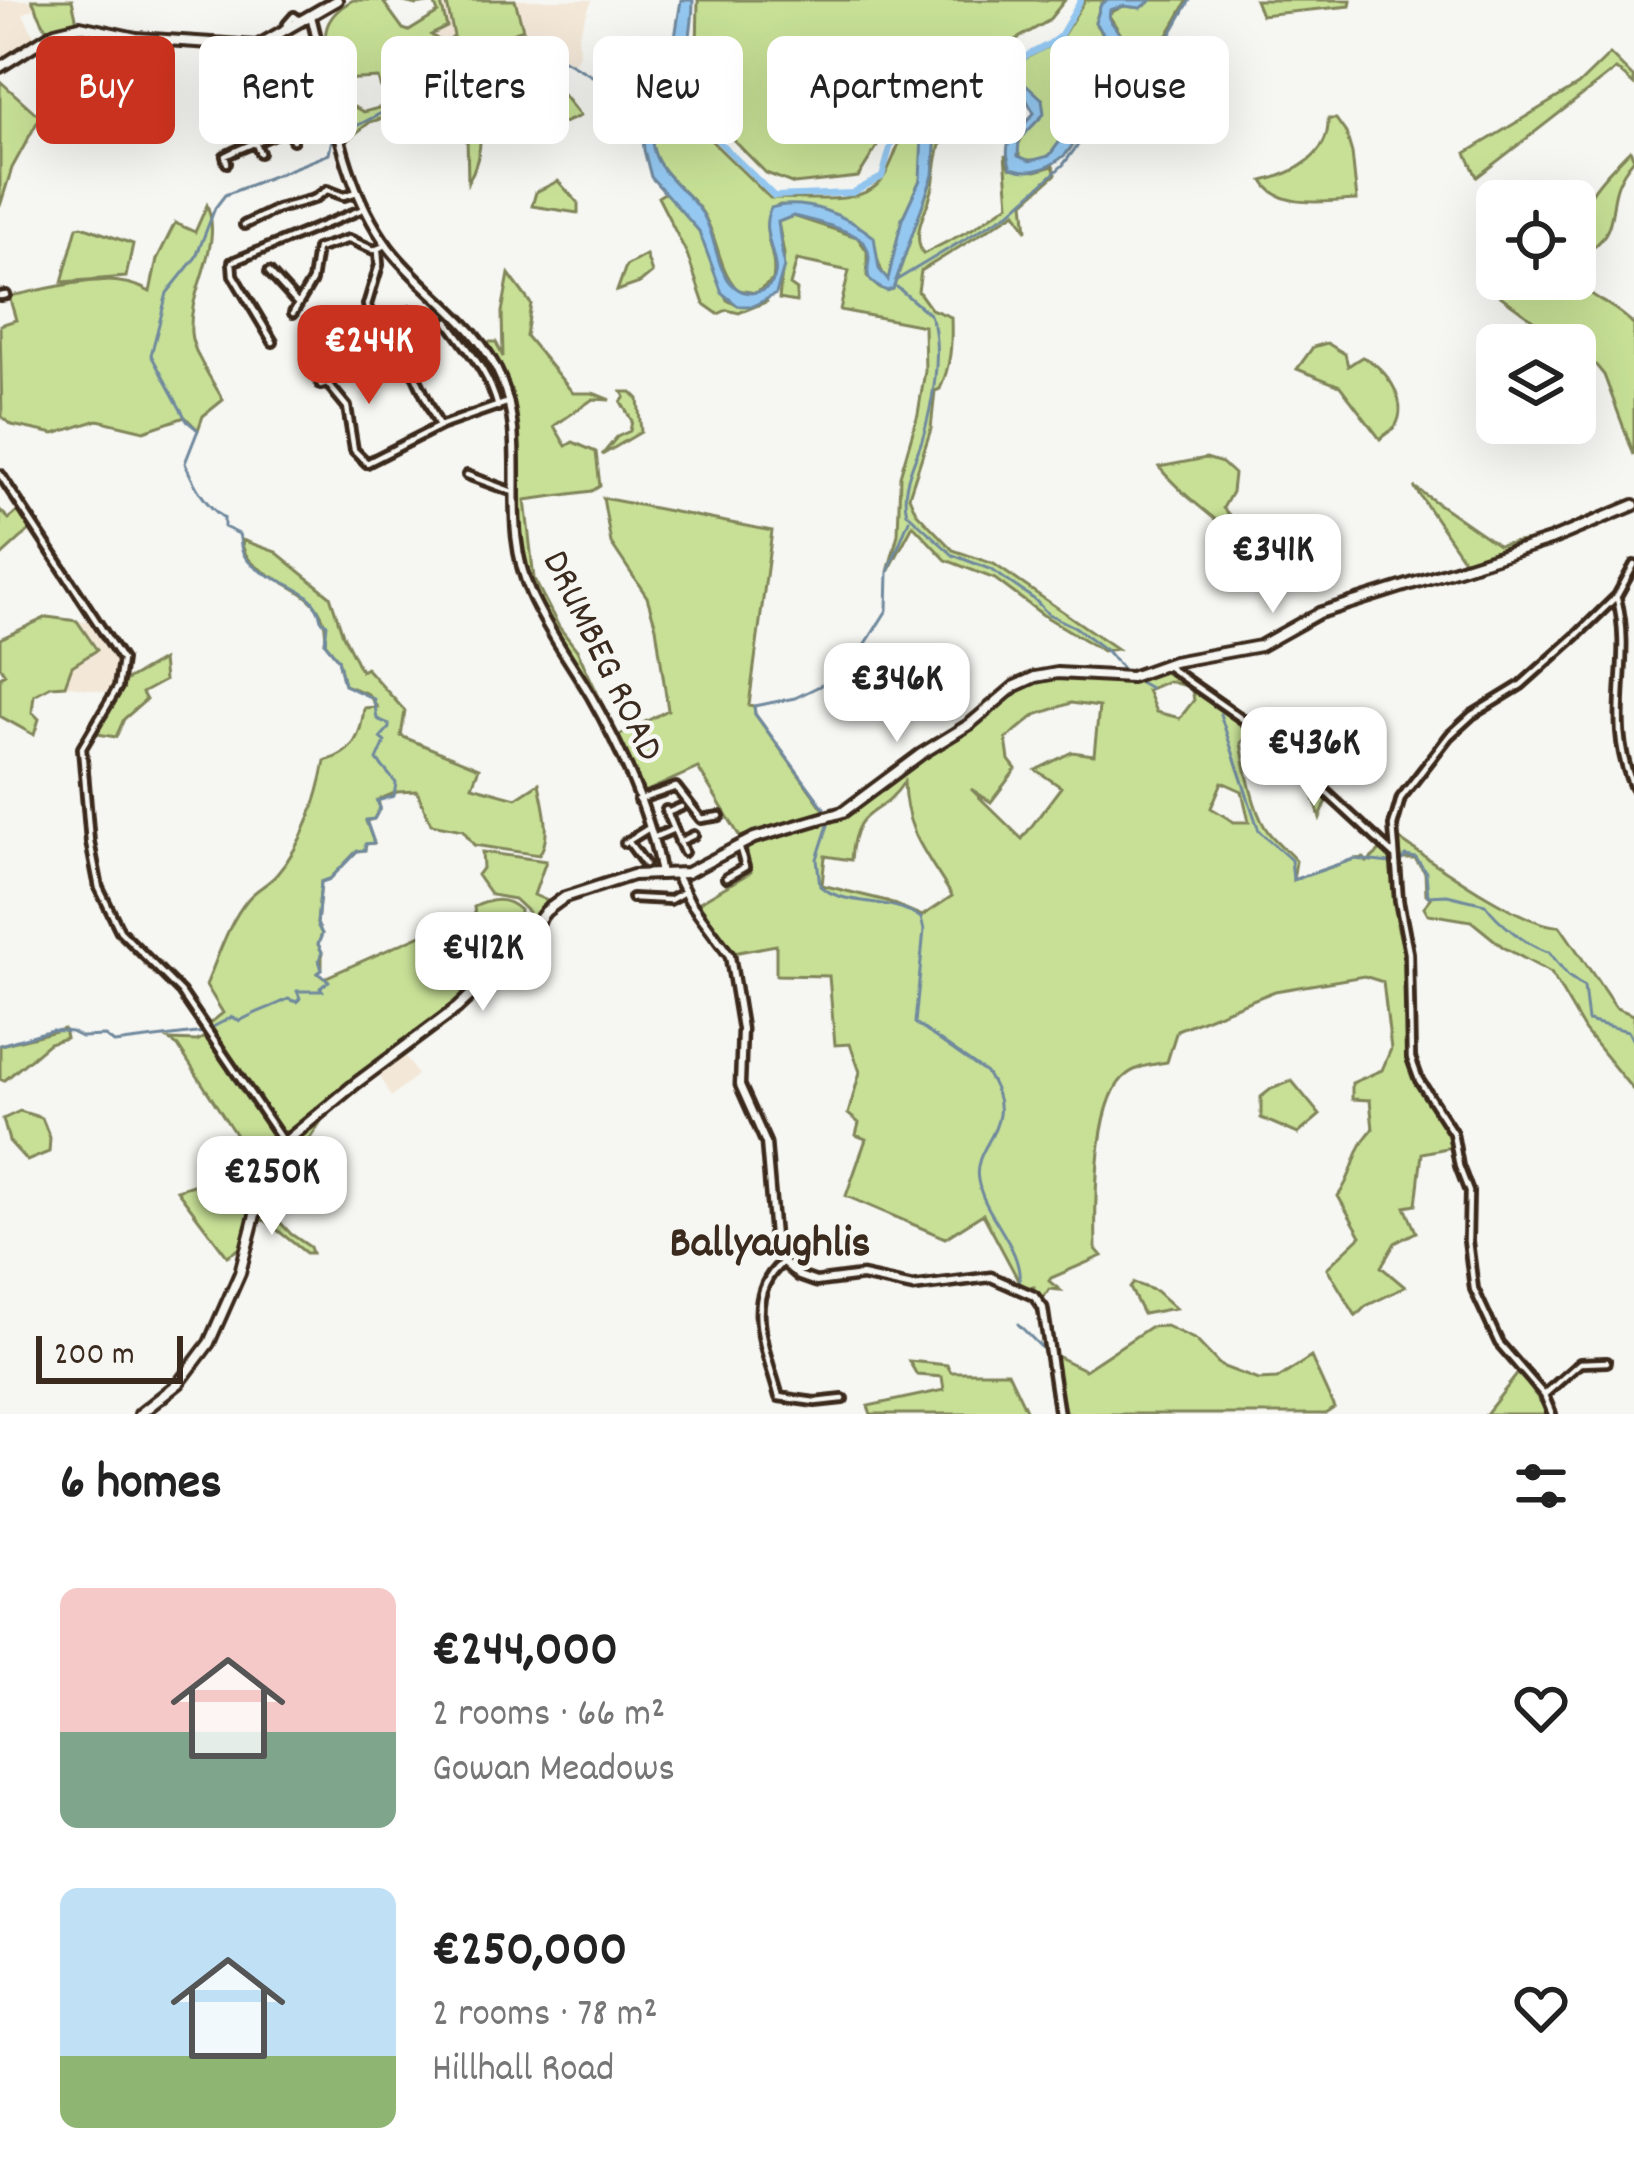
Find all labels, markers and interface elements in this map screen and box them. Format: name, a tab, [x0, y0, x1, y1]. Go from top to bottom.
chip: Buy	[36, 36, 175, 144]
chip: Rent	[199, 36, 357, 144]
chip: Filters	[381, 36, 569, 144]
chip: New	[593, 36, 743, 144]
chip: Apartment	[767, 36, 1026, 144]
chip: House	[1050, 36, 1229, 144]
map controls	[1476, 180, 1596, 444]
button: locate	[1476, 180, 1596, 300]
pin: €244K	[285, 305, 453, 407]
text: €244K	[324, 316, 414, 371]
button: layers	[1476, 324, 1596, 444]
pin: €341K	[1189, 514, 1357, 616]
text: €341K	[1232, 525, 1314, 580]
street label: DRUMBEG ROAD	[525, 542, 675, 772]
pin: €346K	[813, 643, 981, 745]
text: €346K	[851, 654, 943, 709]
pin: €436K	[1230, 707, 1398, 809]
text: €436K	[1268, 718, 1360, 773]
pin: €412K	[399, 912, 567, 1014]
text: €412K	[442, 923, 524, 978]
pin: €250K	[188, 1136, 356, 1238]
text: €250K	[224, 1147, 320, 1202]
district label: Ballyaughlis	[670, 1214, 870, 1278]
scale bar	[36, 1330, 183, 1383]
text: 200 m	[54, 1333, 135, 1380]
text: 6 homes	[60, 1450, 222, 1522]
icon: filters	[1508, 1453, 1574, 1519]
text: €244,000	[432, 1617, 618, 1689]
icon: home	[156, 1636, 300, 1780]
icon: heart	[1508, 1675, 1574, 1741]
text: 2 rooms · 66 m²	[432, 1689, 665, 1744]
text: Gowan Meadows	[432, 1744, 675, 1799]
text: €250,000	[432, 1917, 627, 1989]
icon: home	[156, 1936, 300, 2080]
icon: heart	[1508, 1975, 1574, 2041]
text: 2 rooms · 78 m²	[432, 1989, 658, 2044]
text: Hillhall Road	[432, 2044, 614, 2099]

